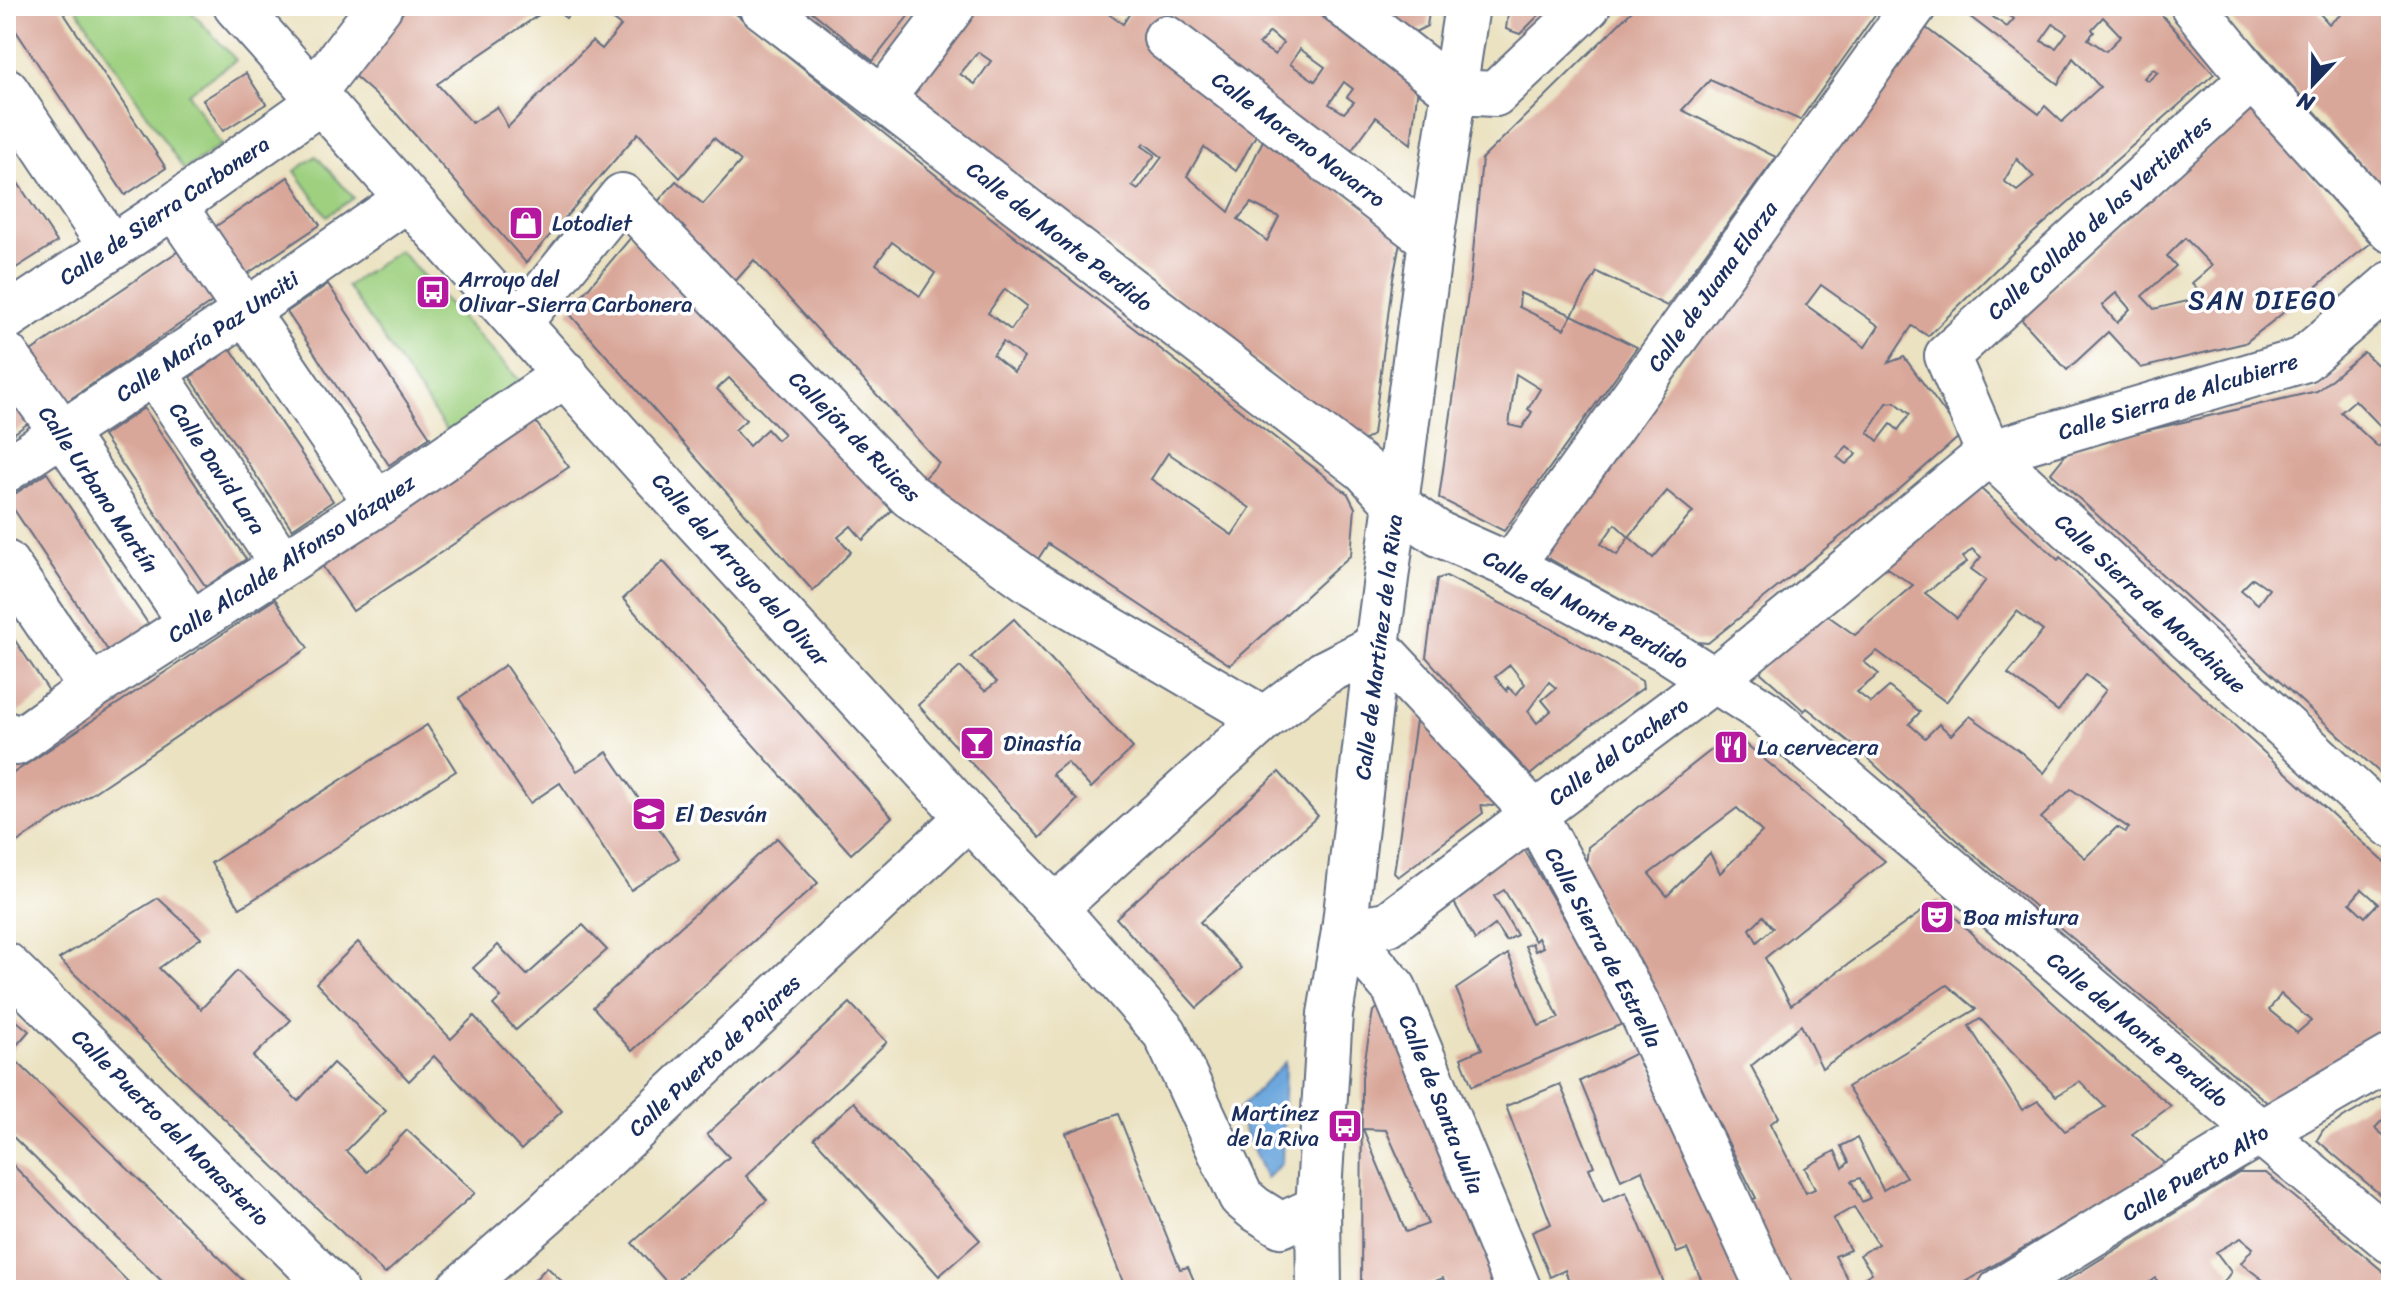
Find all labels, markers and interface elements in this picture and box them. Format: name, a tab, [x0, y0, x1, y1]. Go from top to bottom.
north arrow	[2273, 44, 2353, 124]
street label: Calle Moreno Navarro	[1203, 61, 1394, 218]
text: N	[2291, 81, 2321, 123]
street label: Calle Collado de las Vertientes	[1977, 104, 2222, 330]
street label: Calle de Sierra Carbonera	[51, 125, 278, 296]
street label: Calle del Monte Perdido	[958, 151, 1162, 322]
street label: Calle de Juana Elorza	[1637, 191, 1789, 380]
shop icon: Lotodiet	[507, 204, 545, 242]
place label: Lotodiet	[552, 204, 633, 243]
street label: Calle María Paz Unciti	[107, 260, 308, 413]
place label: Arroyo del Olivar-Sierra Carbonera	[458, 260, 692, 324]
bus stop icon: Arroyo del Olivar-Sierra Carbonera	[414, 273, 452, 311]
district label: SAN DIEGO	[2188, 277, 2338, 323]
street label: Calle Sierra de Alcubierre	[2053, 341, 2303, 452]
street label: Callejón de Ruices	[779, 361, 931, 513]
street label: Calle David Lara	[159, 394, 277, 543]
street label: Calle Urbano Martín	[28, 397, 169, 581]
street label: Calle Alcalde Alfonso Vázquez	[159, 463, 424, 654]
street label: Calle del Arroyo del Olivar	[642, 463, 840, 677]
street label: Calle Sierra de Monchique	[2045, 503, 2256, 703]
street label: Calle de Martínez de la Riva	[1343, 512, 1414, 782]
street label: Calle del Monte Perdido	[1476, 539, 1696, 680]
street label: Calle del Cachero	[1539, 686, 1697, 816]
bar icon: Dinastía	[958, 724, 996, 762]
place label: Dinastía	[1003, 724, 1081, 763]
restaurant icon: La cervecera	[1712, 728, 1750, 766]
place label: La cervecera	[1757, 728, 1879, 767]
school or university icon: El Desván	[630, 795, 668, 833]
place label: El Desván	[675, 795, 767, 834]
street label: Calle Sierra de Estrella	[1534, 840, 1674, 1056]
theatre icon: Boa mistura	[1918, 898, 1956, 936]
place label: Boa mistura	[1963, 898, 2080, 937]
street label: Calle del Monte Perdido	[2038, 941, 2238, 1118]
street label: Calle Puerto de Pajares	[619, 964, 811, 1146]
street label: Calle de Santa Julia	[1388, 1008, 1496, 1201]
street label: Calle Puerto del Monasterio	[62, 1019, 279, 1236]
place label: Martínez de la Riva	[1227, 1094, 1320, 1158]
bus stop icon: Martínez de la Riva	[1326, 1107, 1364, 1145]
street label: Calle Puerto Alto	[2114, 1113, 2277, 1232]

